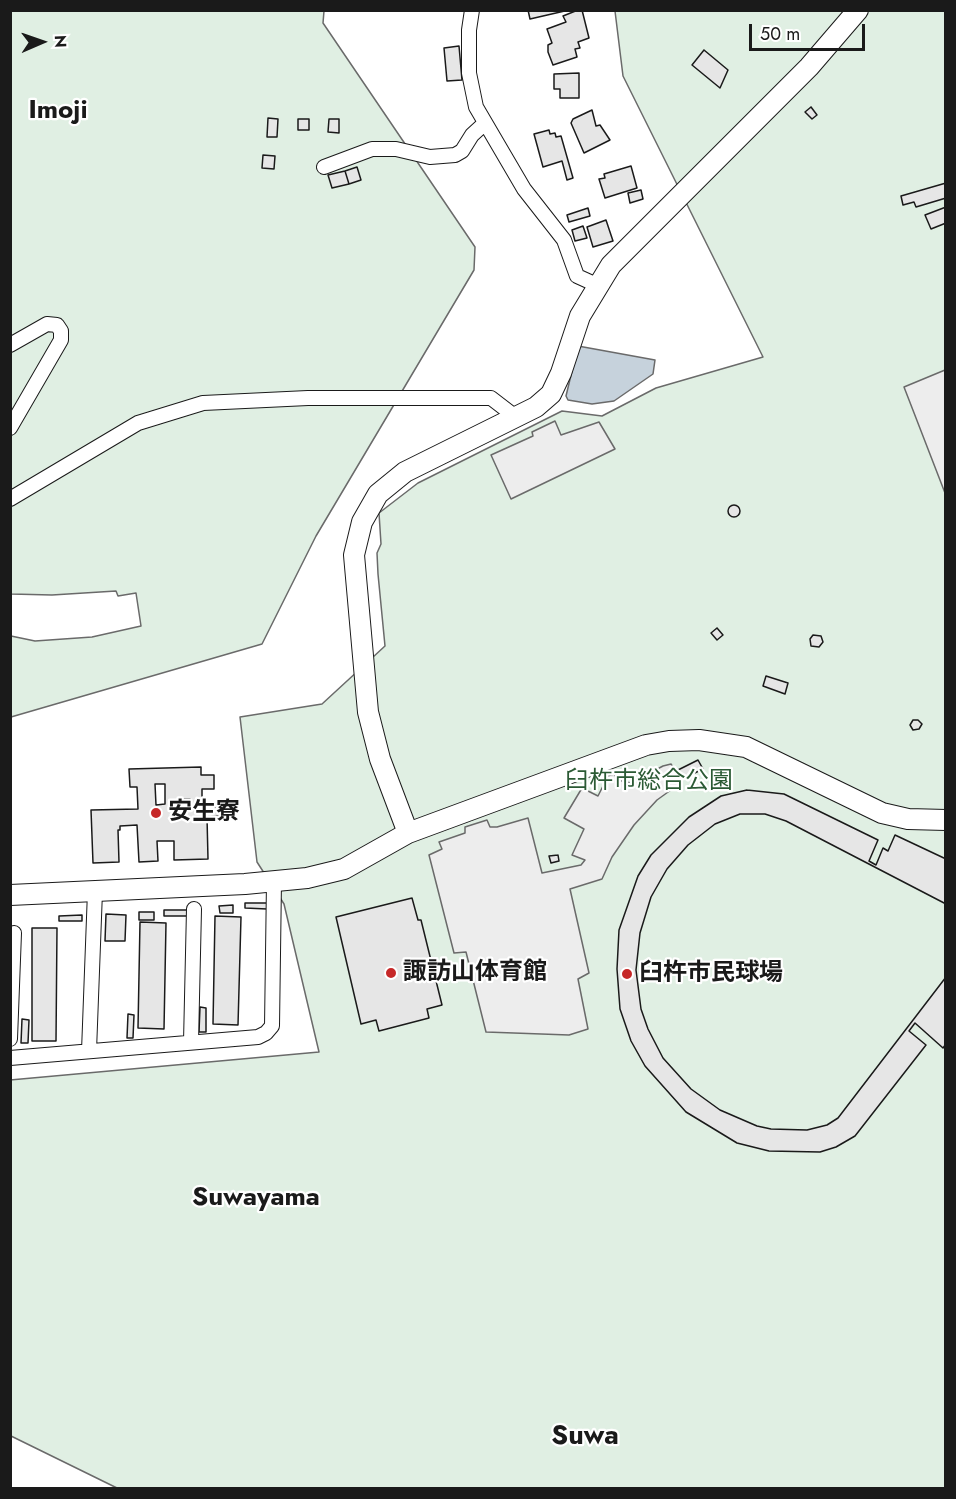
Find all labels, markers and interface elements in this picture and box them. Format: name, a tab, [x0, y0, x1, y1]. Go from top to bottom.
north arrow	[12, 12, 72, 72]
scale bar	[752, 12, 868, 50]
text: 50 m	[760, 21, 800, 47]
text: N	[49, 35, 72, 48]
district label: Imoji	[28, 96, 88, 128]
park label: 臼杵市総合公園	[565, 768, 733, 796]
place label: 安生寮	[168, 799, 240, 827]
marker: 安生寮	[149, 806, 163, 820]
place label: 諏訪山体育館	[403, 959, 547, 987]
place label: 臼杵市民球場	[639, 960, 783, 988]
marker: 諏訪山体育館	[384, 966, 398, 980]
marker: 臼杵市民球場	[620, 967, 634, 981]
district label: Suwayama	[192, 1183, 320, 1215]
district label: Suwa	[551, 1421, 619, 1453]

